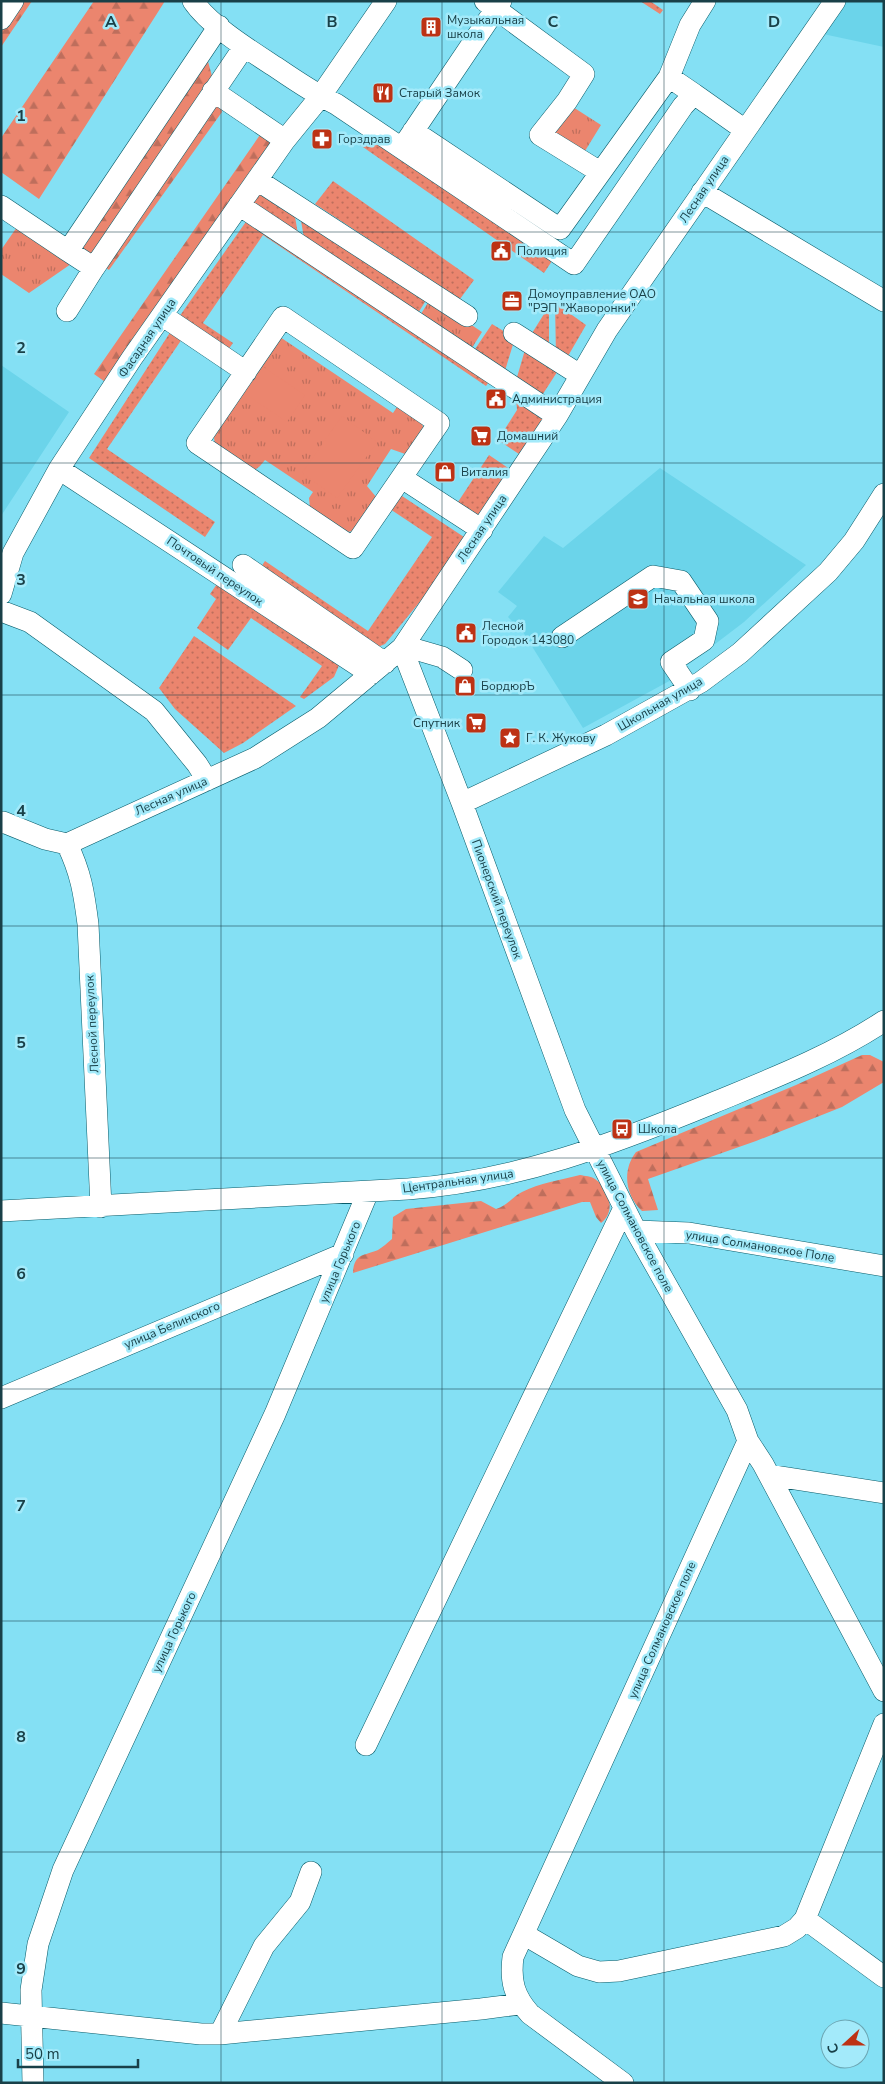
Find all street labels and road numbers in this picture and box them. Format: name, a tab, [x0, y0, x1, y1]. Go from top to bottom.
street label: Лесная улица	[676, 152, 732, 226]
street label: Фасадная улица	[115, 295, 179, 381]
street label: Лесная улица	[454, 491, 510, 565]
street label: Почтовый переулок	[164, 533, 267, 610]
street label: Школьная улица	[615, 673, 705, 735]
street label: Лесная улица	[132, 773, 210, 819]
street label: Пионерский переулок	[468, 837, 526, 961]
street label: Лесной переулок	[81, 974, 103, 1073]
street label: улица Солмановское поле	[593, 1157, 677, 1295]
street label: Центральная улица	[402, 1165, 514, 1197]
street label: улица Горького	[316, 1219, 364, 1305]
street label: улица Солмановское Поле	[684, 1226, 836, 1266]
street label: улица Белинского	[122, 1297, 223, 1352]
street label: улица Солмановское поле	[625, 1559, 699, 1701]
street label: улица Горького	[148, 1589, 200, 1675]

